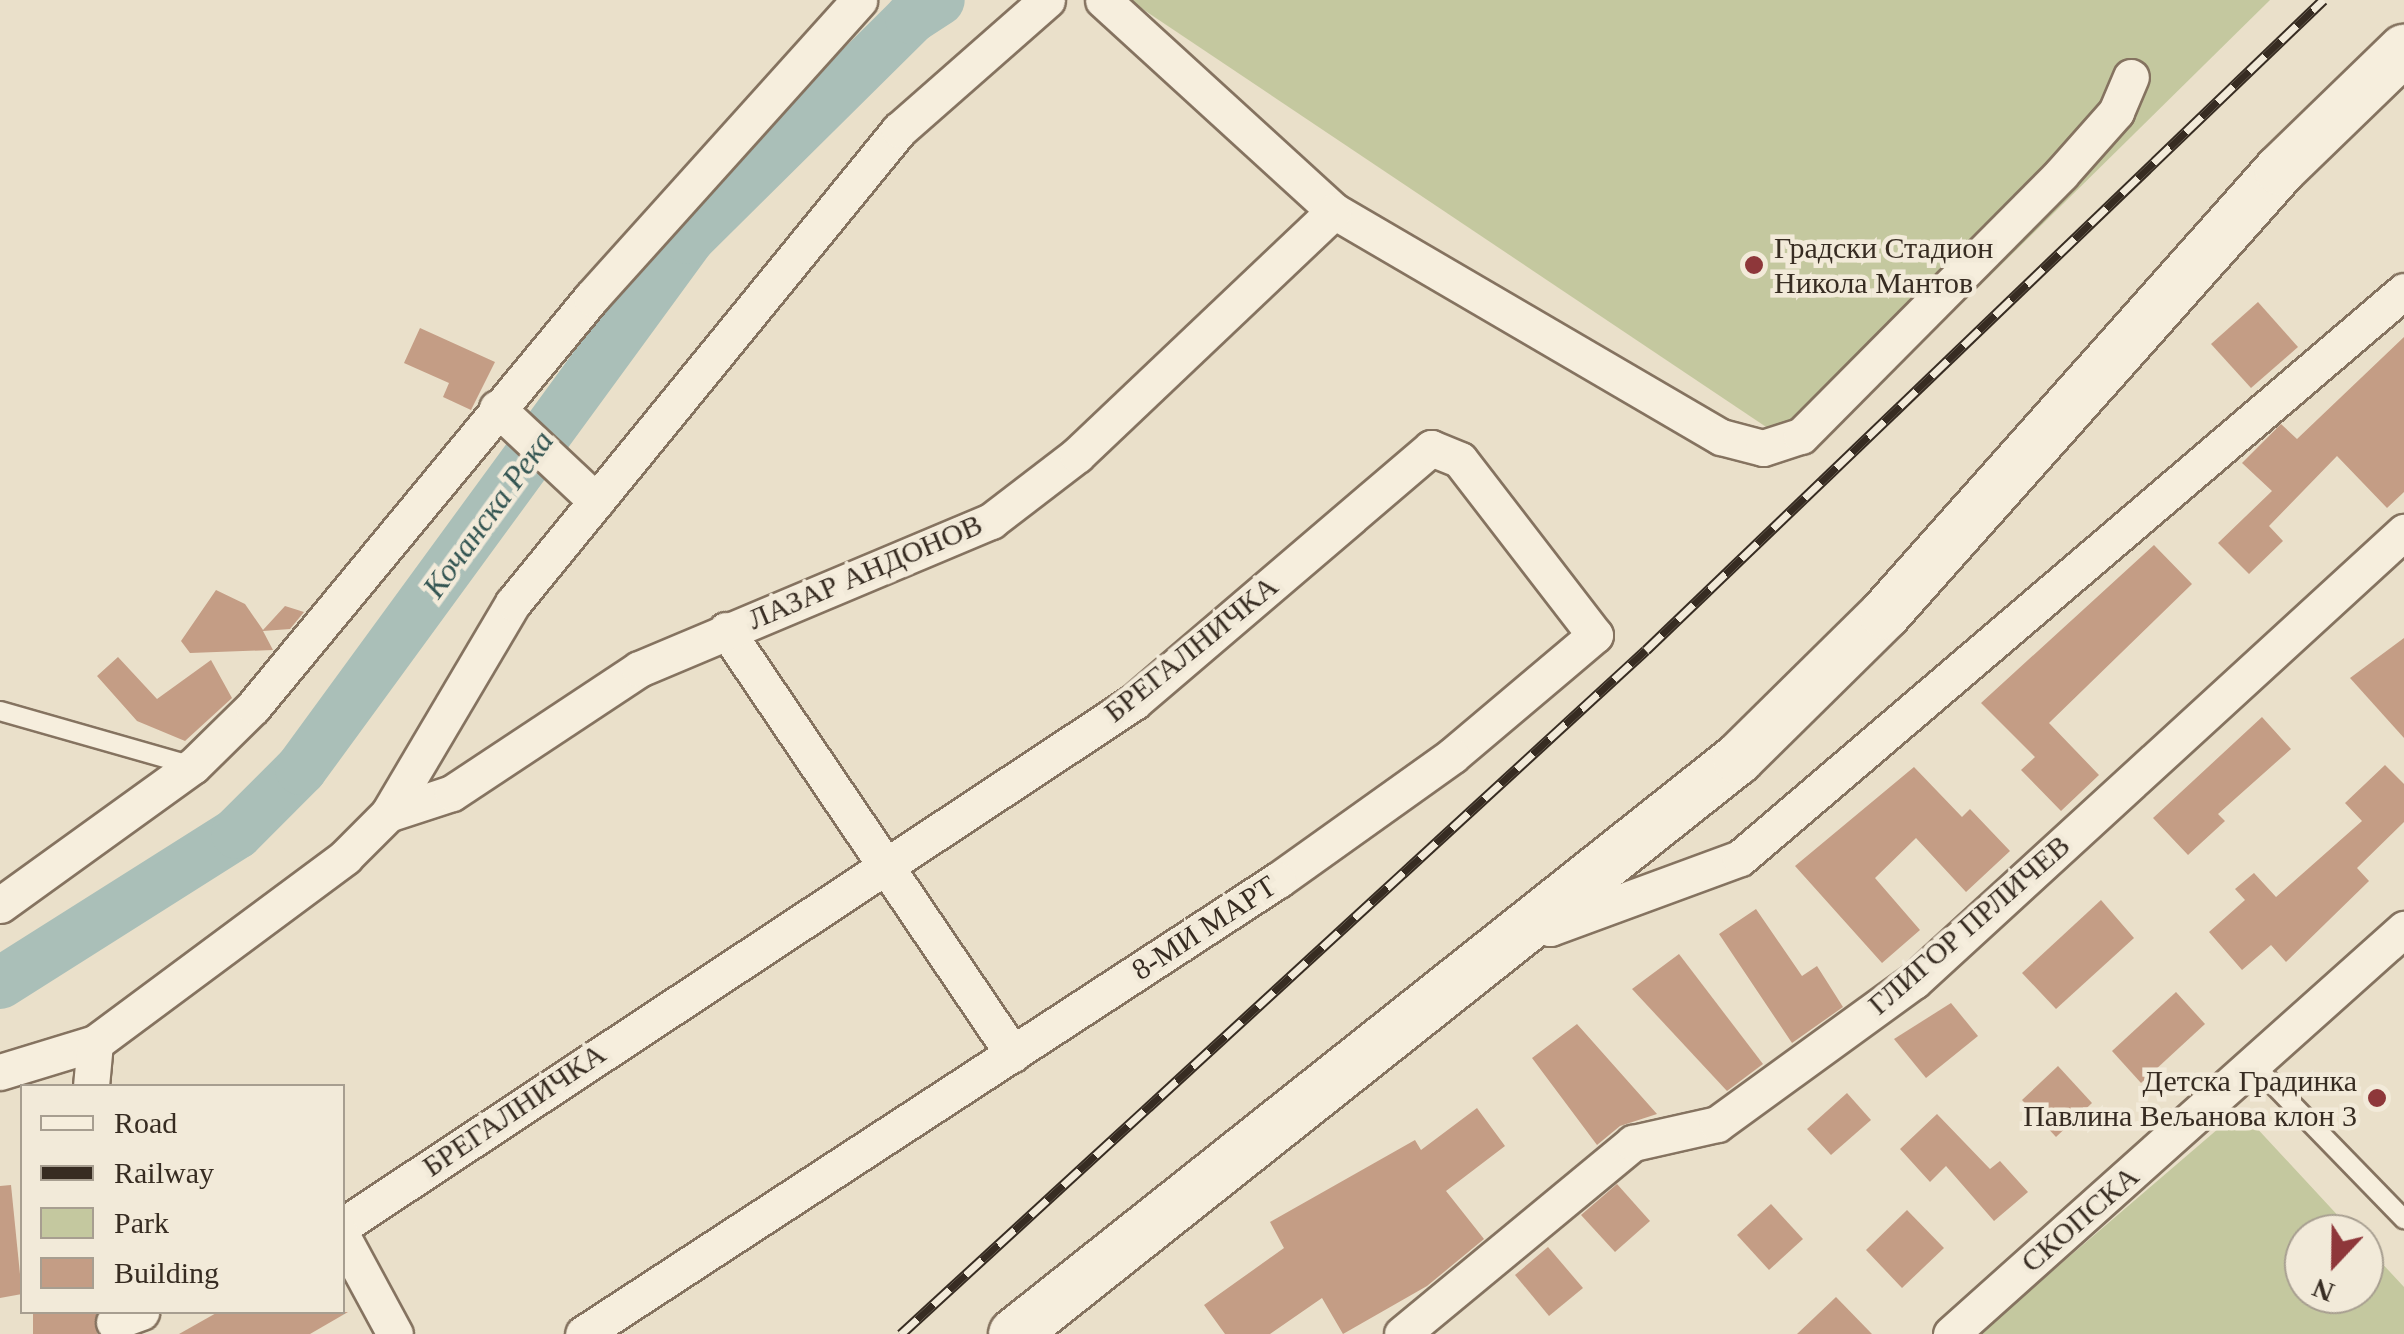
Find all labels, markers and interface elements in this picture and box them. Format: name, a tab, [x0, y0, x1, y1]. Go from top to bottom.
place label: Градски Стадион Никола Мантов	[1774, 230, 1993, 300]
marker: Градски Стадион Никола Мантов	[1743, 254, 1765, 276]
water label: Кочанска Река	[414, 423, 562, 605]
street label: ЛАЗАР АНДОНОВ	[742, 506, 988, 638]
street label: БРЕГАЛНИЧКА	[1097, 568, 1285, 730]
street label: ГЛИГОР ПРЛИЧЕВ	[1861, 828, 2077, 1022]
street label: 8-МИ МАРТ	[1125, 868, 1283, 988]
street label: БРЕГАЛНИЧКА	[416, 1036, 612, 1184]
place label: Детска Градинка Павлина Вељанова клон 3	[2023, 1063, 2357, 1134]
legend	[20, 1084, 345, 1314]
marker: Детска Градинка Павлина Вељанова клон 3	[2366, 1087, 2388, 1109]
text: Road	[114, 1106, 177, 1139]
text: Railway	[114, 1156, 214, 1189]
street label: СКОПСКА	[2014, 1158, 2146, 1280]
text: Park	[114, 1206, 169, 1239]
north arrow	[2284, 1214, 2384, 1314]
text: Building	[114, 1256, 219, 1289]
text: N	[2308, 1272, 2339, 1309]

